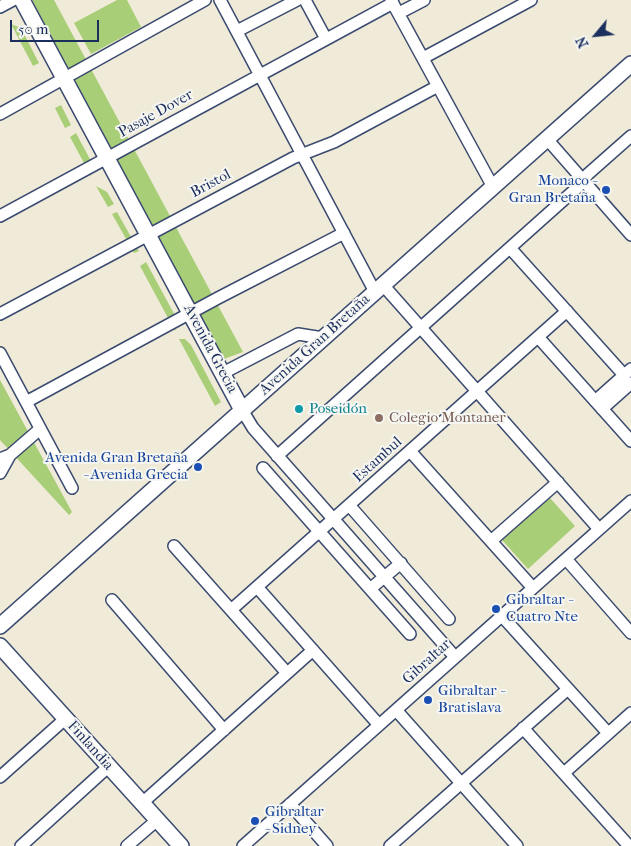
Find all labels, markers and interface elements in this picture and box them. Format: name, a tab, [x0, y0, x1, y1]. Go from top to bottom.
scale bar	[12, 10, 101, 42]
north arrow	[571, 10, 621, 60]
text: 50 m	[18, 20, 48, 38]
text: N	[572, 34, 592, 51]
street label: Pasaje Dover	[116, 86, 196, 142]
street label: Bristol	[188, 166, 234, 202]
place label: Monaco - Gran Bretaña	[509, 172, 596, 207]
marker: Monaco - Gran Bretaña	[600, 184, 612, 196]
street label: Avenida Gran Bretaña	[256, 291, 374, 399]
street label: Avenida Grecia	[179, 302, 241, 396]
place label: Poseidón	[309, 400, 367, 418]
marker: Poseidón	[293, 403, 305, 415]
place label: Colegio Montaner	[389, 409, 506, 427]
marker: Colegio Montaner	[373, 412, 385, 424]
street label: Estambul	[350, 433, 406, 487]
place label: Avenida Gran Bretaña - Avenida Grecia	[45, 449, 188, 484]
marker: Avenida Gran Bretaña - Avenida Grecia	[192, 461, 204, 473]
place label: Gibraltar - Cuatro Nte	[506, 591, 578, 626]
marker: Gibraltar - Cuatro Nte	[490, 603, 502, 615]
street label: Gibraltar	[399, 636, 455, 688]
place label: Gibraltar - Bratislava	[438, 682, 504, 717]
marker: Gibraltar - Bratislava	[422, 694, 434, 706]
street label: Finlandia	[63, 718, 117, 774]
place label: Gibraltar - Sidney	[265, 803, 324, 838]
marker: Gibraltar - Sidney	[249, 815, 261, 827]

